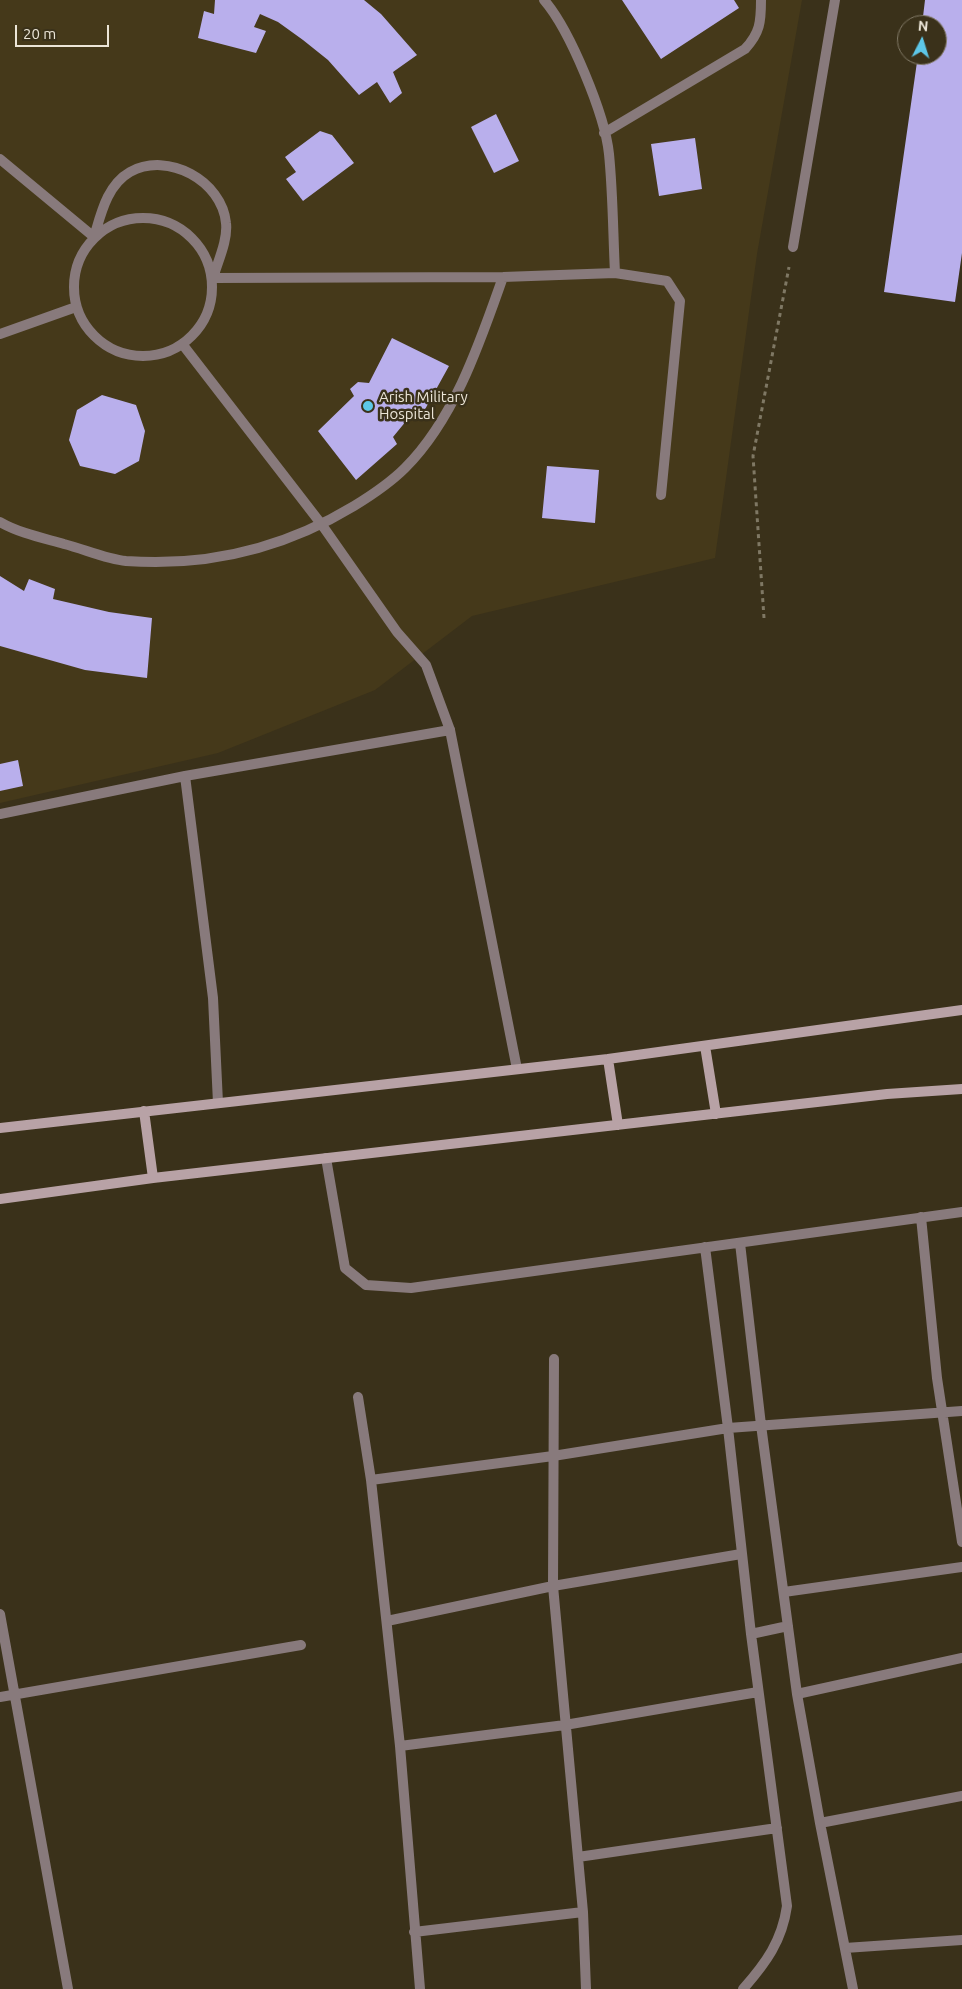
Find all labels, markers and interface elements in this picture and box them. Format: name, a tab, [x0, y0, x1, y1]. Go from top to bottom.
scale bar	[18, 15, 111, 47]
north arrow	[897, 15, 947, 65]
text: N	[917, 18, 929, 34]
text: 20 m	[23, 25, 56, 42]
place label: Arish Military Hospital	[379, 388, 468, 423]
marker: Arish Military Hospital	[361, 399, 375, 413]

